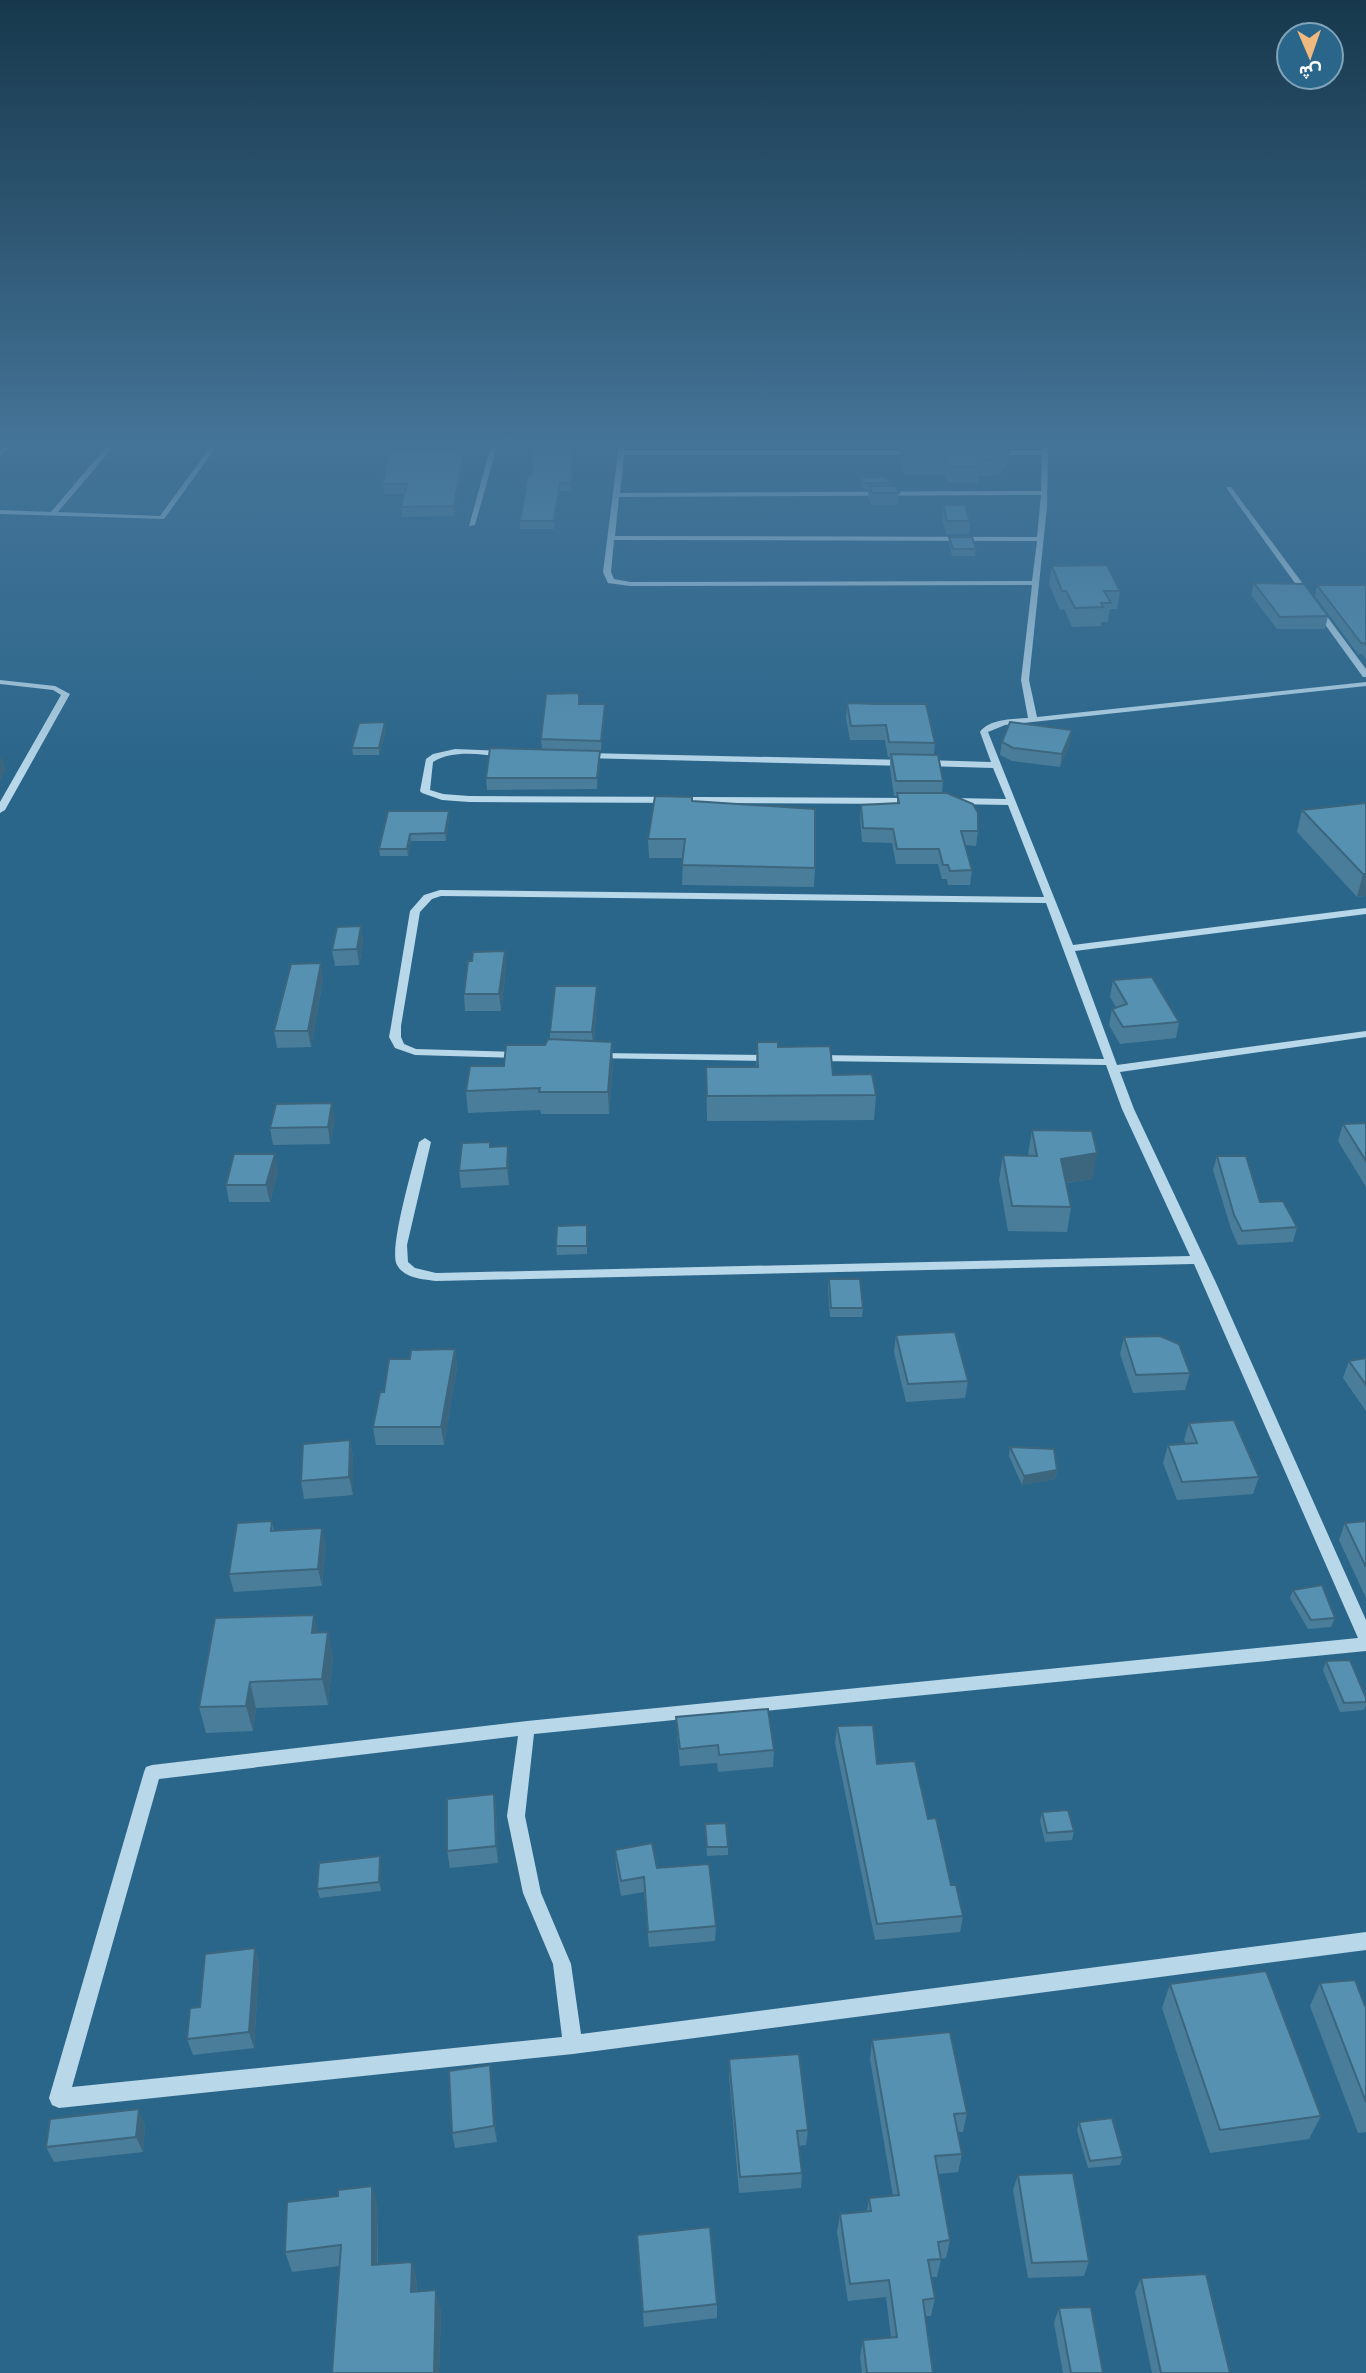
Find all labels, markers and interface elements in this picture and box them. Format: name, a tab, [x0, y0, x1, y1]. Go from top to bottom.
north arrow	[1275, 21, 1345, 91]
text: ش	[1299, 61, 1322, 84]

